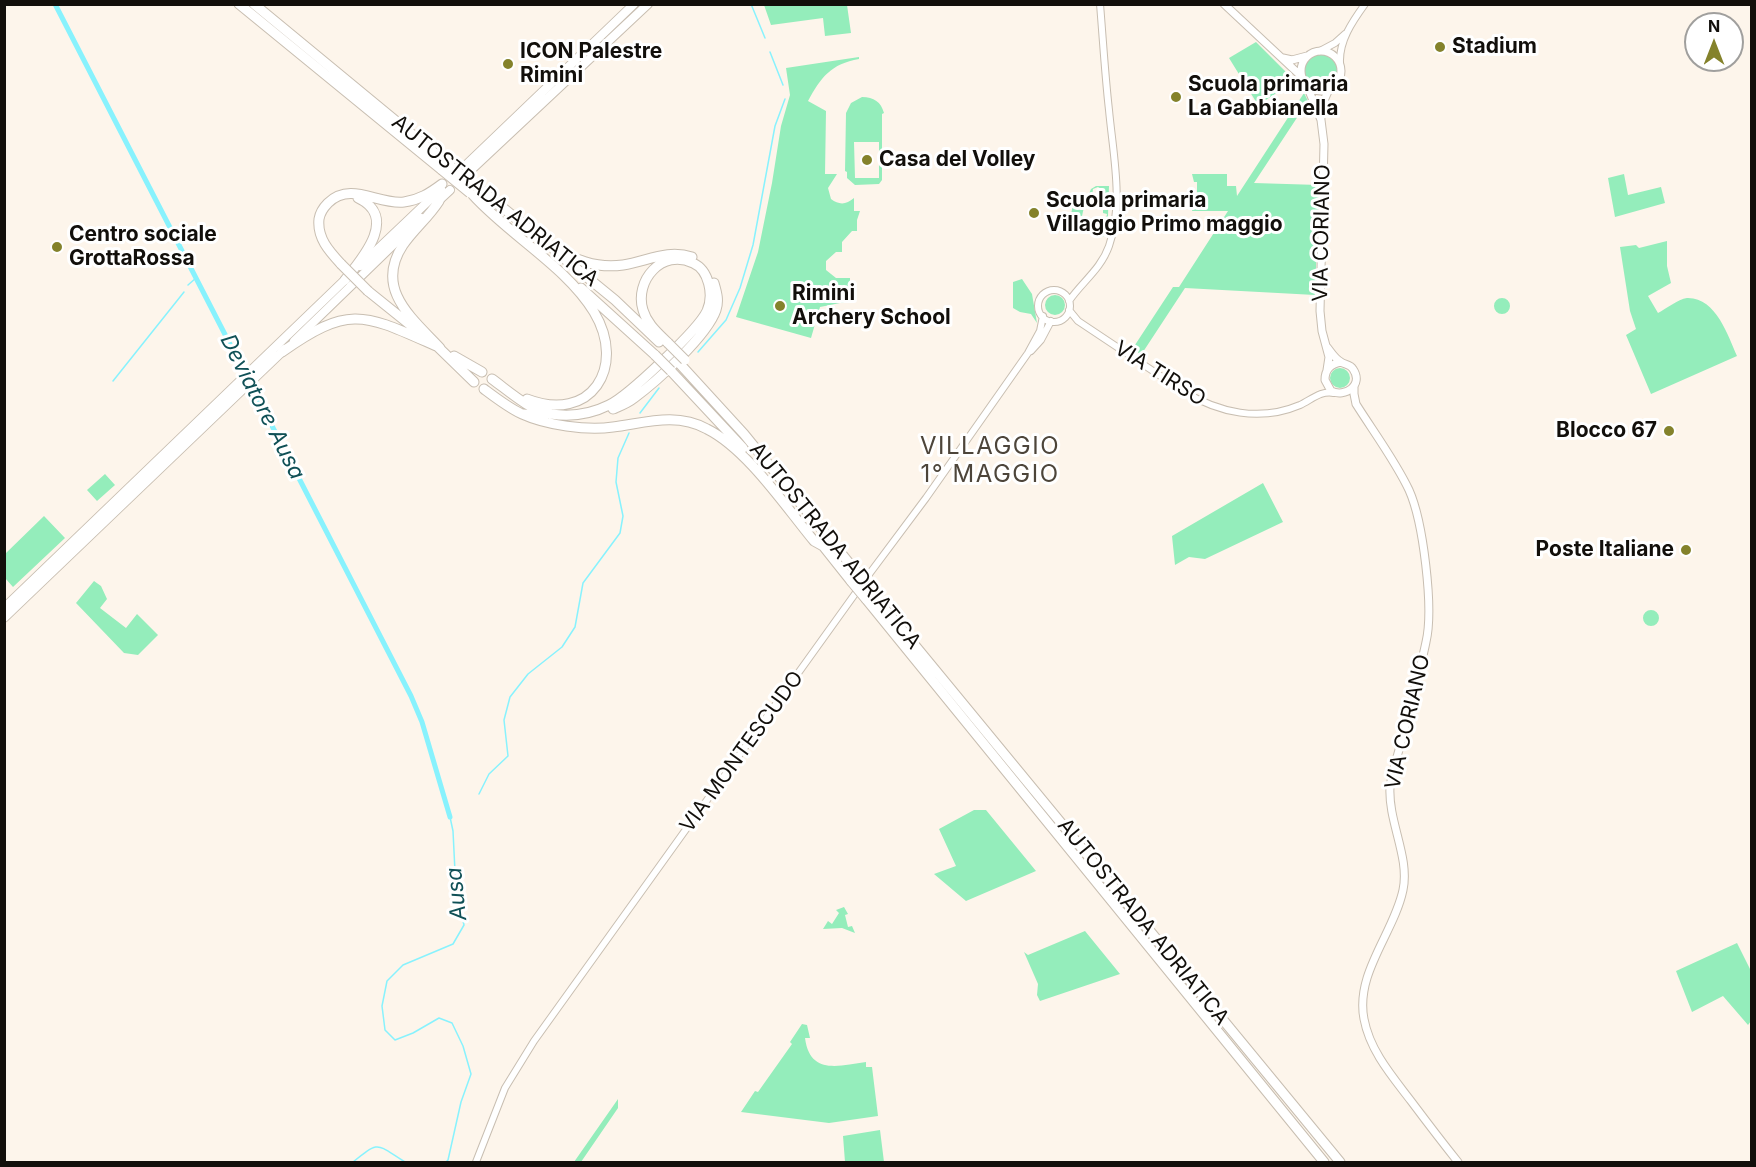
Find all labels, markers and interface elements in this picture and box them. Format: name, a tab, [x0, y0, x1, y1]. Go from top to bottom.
north arrow	[1684, 12, 1744, 72]
text: N	[1708, 16, 1720, 36]
place label: Stadium	[1452, 34, 1537, 60]
place label: ICON Palestre Rimini	[520, 39, 662, 89]
marker: Stadium	[1433, 40, 1447, 54]
marker: ICON Palestre Rimini	[501, 57, 515, 71]
place label: Scuola primaria La Gabbianella	[1188, 72, 1348, 122]
marker: Scuola primaria La Gabbianella	[1169, 90, 1183, 104]
street label: AUTOSTRADA ADRIATICA	[387, 110, 603, 292]
place label: Casa del Volley	[879, 147, 1035, 173]
marker: Casa del Volley	[860, 153, 874, 167]
street label: VIA CORIANO	[1308, 164, 1336, 302]
place label: Scuola primaria Villaggio Primo maggio	[1046, 188, 1283, 238]
marker: Scuola primaria Villaggio Primo maggio	[1027, 206, 1041, 220]
place label: Centro sociale GrottaRossa	[69, 222, 217, 272]
marker: Centro sociale GrottaRossa	[50, 240, 64, 254]
place label: Rimini Archery School	[792, 281, 951, 331]
marker: Rimini Archery School	[773, 299, 787, 313]
water label: Deviatore Ausa	[214, 330, 310, 484]
street label: VIA TIRSO	[1110, 336, 1210, 412]
place label: Blocco 67	[1556, 418, 1657, 444]
marker: Blocco 67	[1662, 424, 1676, 438]
district label: VILLAGGIO 1° MAGGIO	[920, 433, 1060, 489]
street label: AUTOSTRADA ADRIATICA	[744, 438, 926, 654]
place label: Poste Italiane	[1536, 537, 1674, 563]
marker: Poste Italiane	[1679, 543, 1693, 557]
street label: VIA CORIANO	[1380, 652, 1436, 792]
street label: VIA MONTESCUDO	[675, 666, 809, 838]
street label: AUTOSTRADA ADRIATICA	[1052, 814, 1234, 1030]
water label: Ausa	[441, 866, 473, 922]

